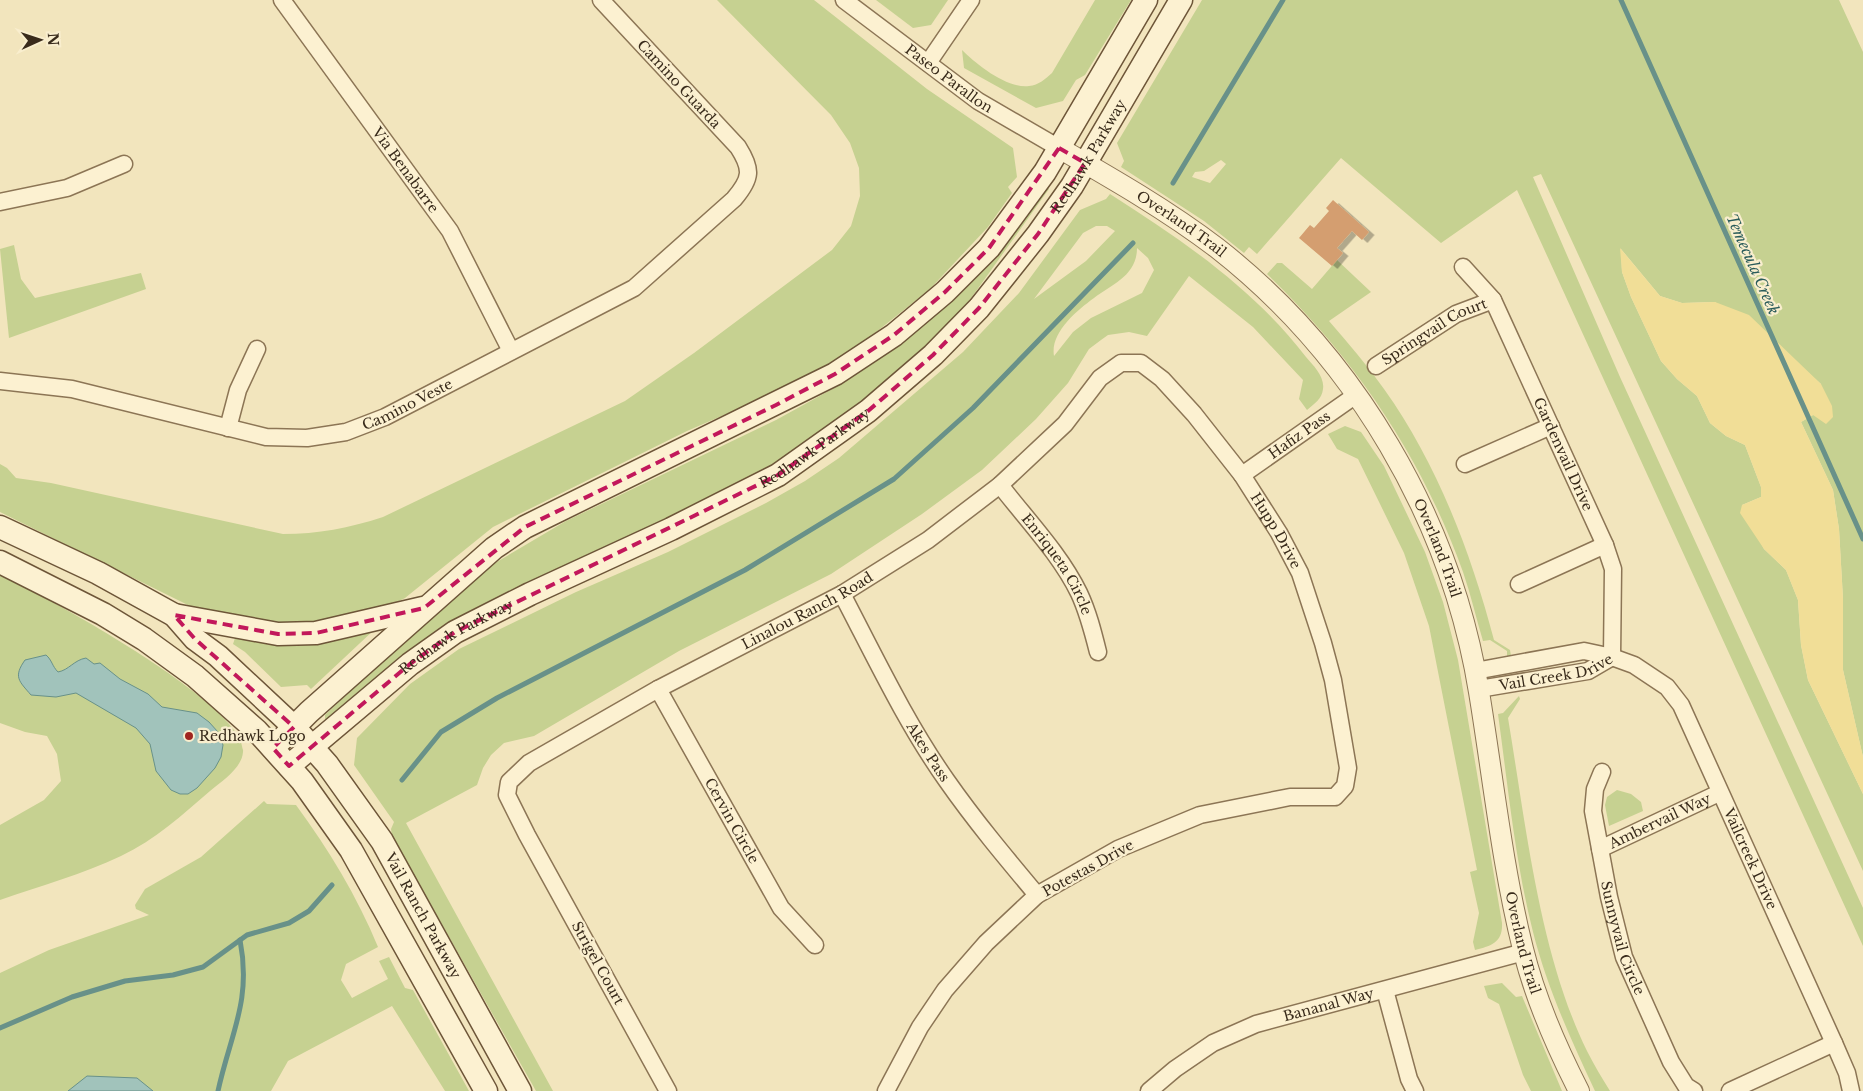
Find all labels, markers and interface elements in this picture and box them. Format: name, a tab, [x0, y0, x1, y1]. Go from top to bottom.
north arrow	[15, 15, 65, 65]
text: N	[44, 32, 62, 46]
street label: Camino Guarda	[633, 36, 725, 132]
street label: Paseo Parallon	[902, 40, 996, 117]
street label: Redhawk Parkway	[1046, 96, 1130, 217]
street label: Via Benabarre	[368, 123, 443, 216]
street label: Overland Trail	[1133, 187, 1230, 261]
water label: Temecula Creek	[1722, 211, 1784, 317]
street label: Springvail Court	[1378, 294, 1490, 369]
street label: Camino Veste	[360, 375, 456, 434]
street label: Gardenvail Drive	[1530, 394, 1597, 514]
street label: Redhawk Parkway	[756, 404, 873, 492]
street label: Hafiz Pass	[1265, 407, 1334, 463]
street label: Hupp Drive	[1247, 489, 1305, 572]
street label: Overland Trail	[1410, 495, 1465, 600]
street label: Enriqueta Circle	[1018, 510, 1096, 617]
street label: Linalou Ranch Road	[739, 568, 877, 653]
street label: Redhawk Parkway	[395, 595, 516, 678]
street label: Vail Creek Drive	[1497, 650, 1616, 695]
street label: Akes Pass	[902, 718, 954, 785]
place label: Redhawk Logo	[199, 727, 306, 745]
marker: Redhawk Logo	[183, 730, 195, 742]
street label: Cervin Circle	[701, 775, 763, 867]
street label: Ambervail Way	[1605, 789, 1714, 853]
street label: Vailcreek Drive	[1719, 804, 1781, 912]
street label: Potestas Drive	[1039, 836, 1137, 900]
street label: Vail Ranch Parkway	[381, 849, 465, 982]
street label: Sunnyvail Circle	[1597, 879, 1649, 998]
street label: Overland Trail	[1502, 890, 1545, 997]
street label: Strigel Court	[568, 918, 629, 1008]
street label: Bananal Way	[1281, 984, 1376, 1025]

